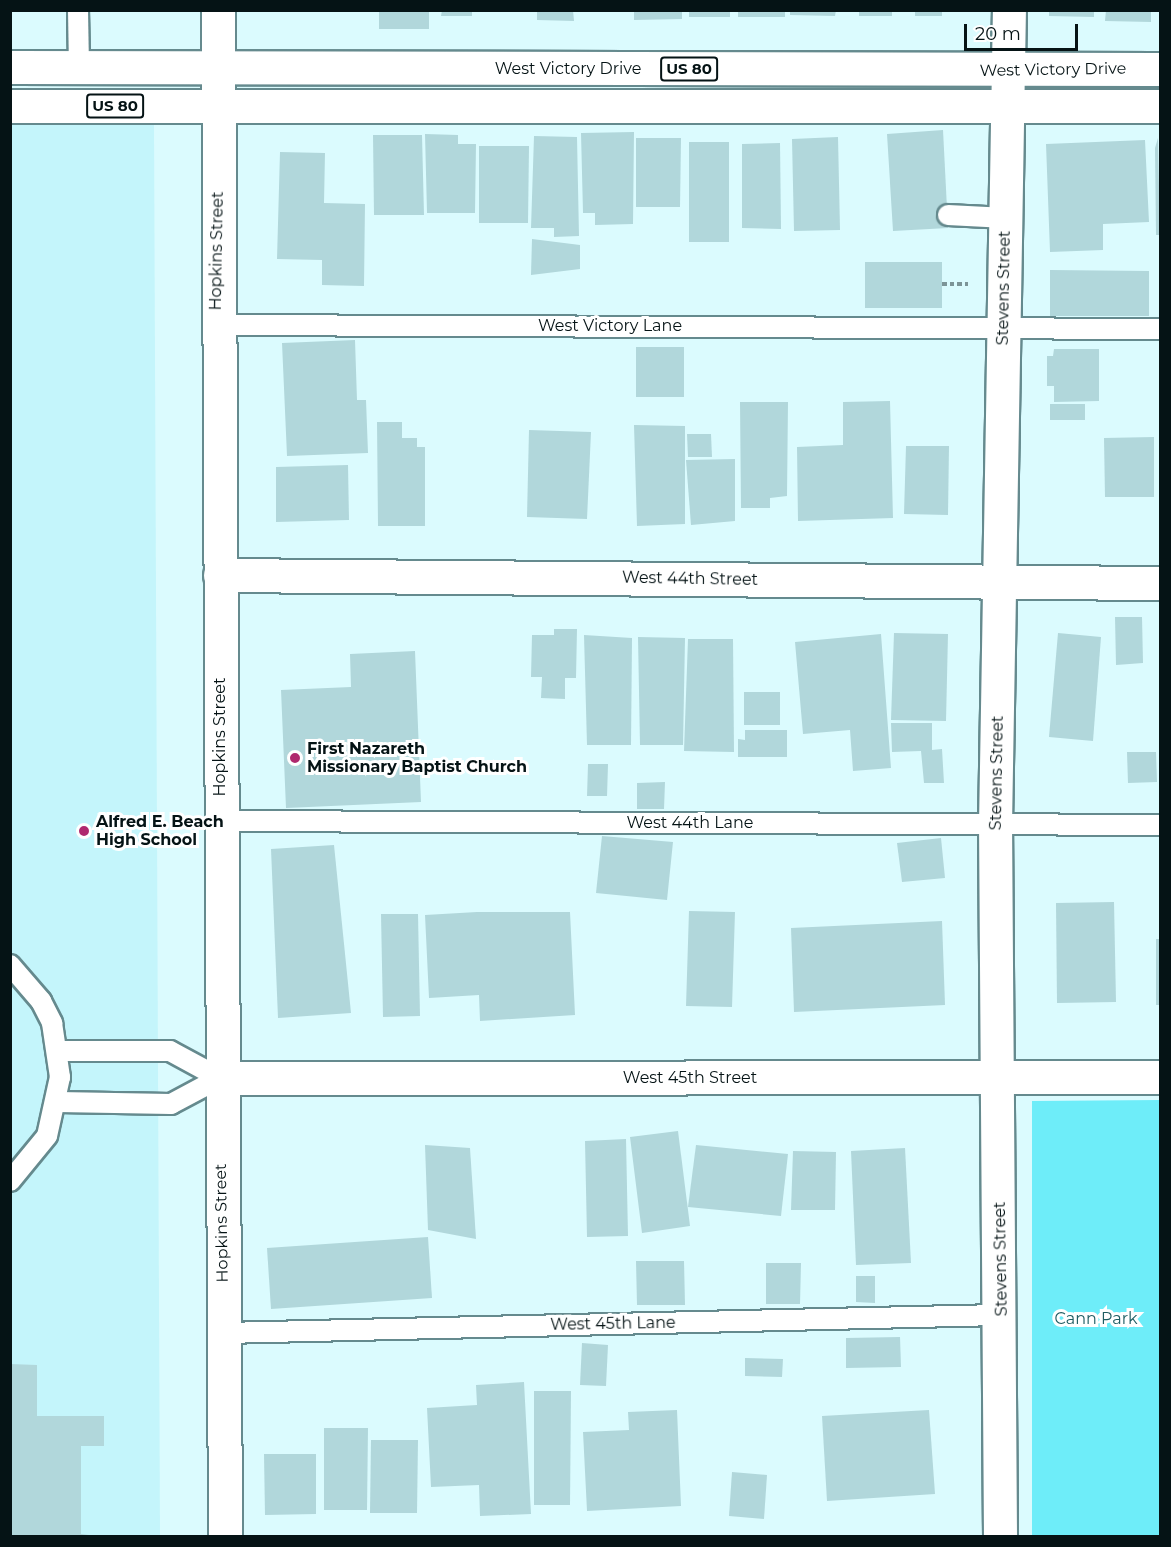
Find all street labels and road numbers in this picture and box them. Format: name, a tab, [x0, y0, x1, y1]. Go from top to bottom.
road number: US 80	[659, 57, 719, 81]
street label: West Victory Drive	[495, 59, 641, 79]
street label: West Victory Drive	[980, 59, 1126, 81]
road number: US 80	[85, 94, 145, 118]
street label: Hopkins Street	[206, 191, 228, 311]
street label: Stevens Street	[993, 230, 1015, 346]
street label: West Victory Lane	[538, 316, 682, 336]
street label: West 44th Street	[622, 568, 758, 590]
street label: Hopkins Street	[210, 678, 230, 796]
street label: Stevens Street	[986, 715, 1008, 831]
street label: West 44th Lane	[626, 813, 754, 833]
street label: West 45th Street	[623, 1068, 757, 1088]
street label: Hopkins Street	[211, 1163, 233, 1283]
street label: Stevens Street	[990, 1201, 1012, 1317]
street label: West 45th Lane	[550, 1313, 676, 1335]

